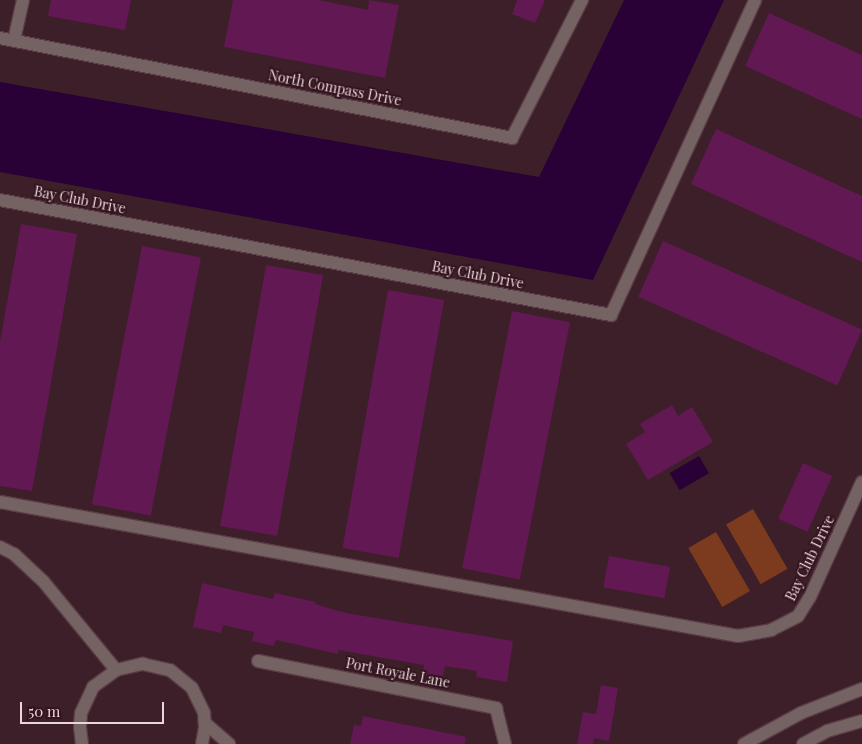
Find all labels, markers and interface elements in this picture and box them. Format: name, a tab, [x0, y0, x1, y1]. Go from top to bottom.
street label: North Compass Drive	[267, 67, 403, 109]
street label: Bay Club Drive	[32, 183, 128, 217]
street label: Bay Club Drive	[430, 258, 526, 292]
street label: Bay Club Drive	[782, 512, 838, 604]
street label: Port Royale Lane	[344, 655, 452, 691]
scale bar	[22, 692, 166, 724]
text: 50 m	[28, 701, 60, 721]

